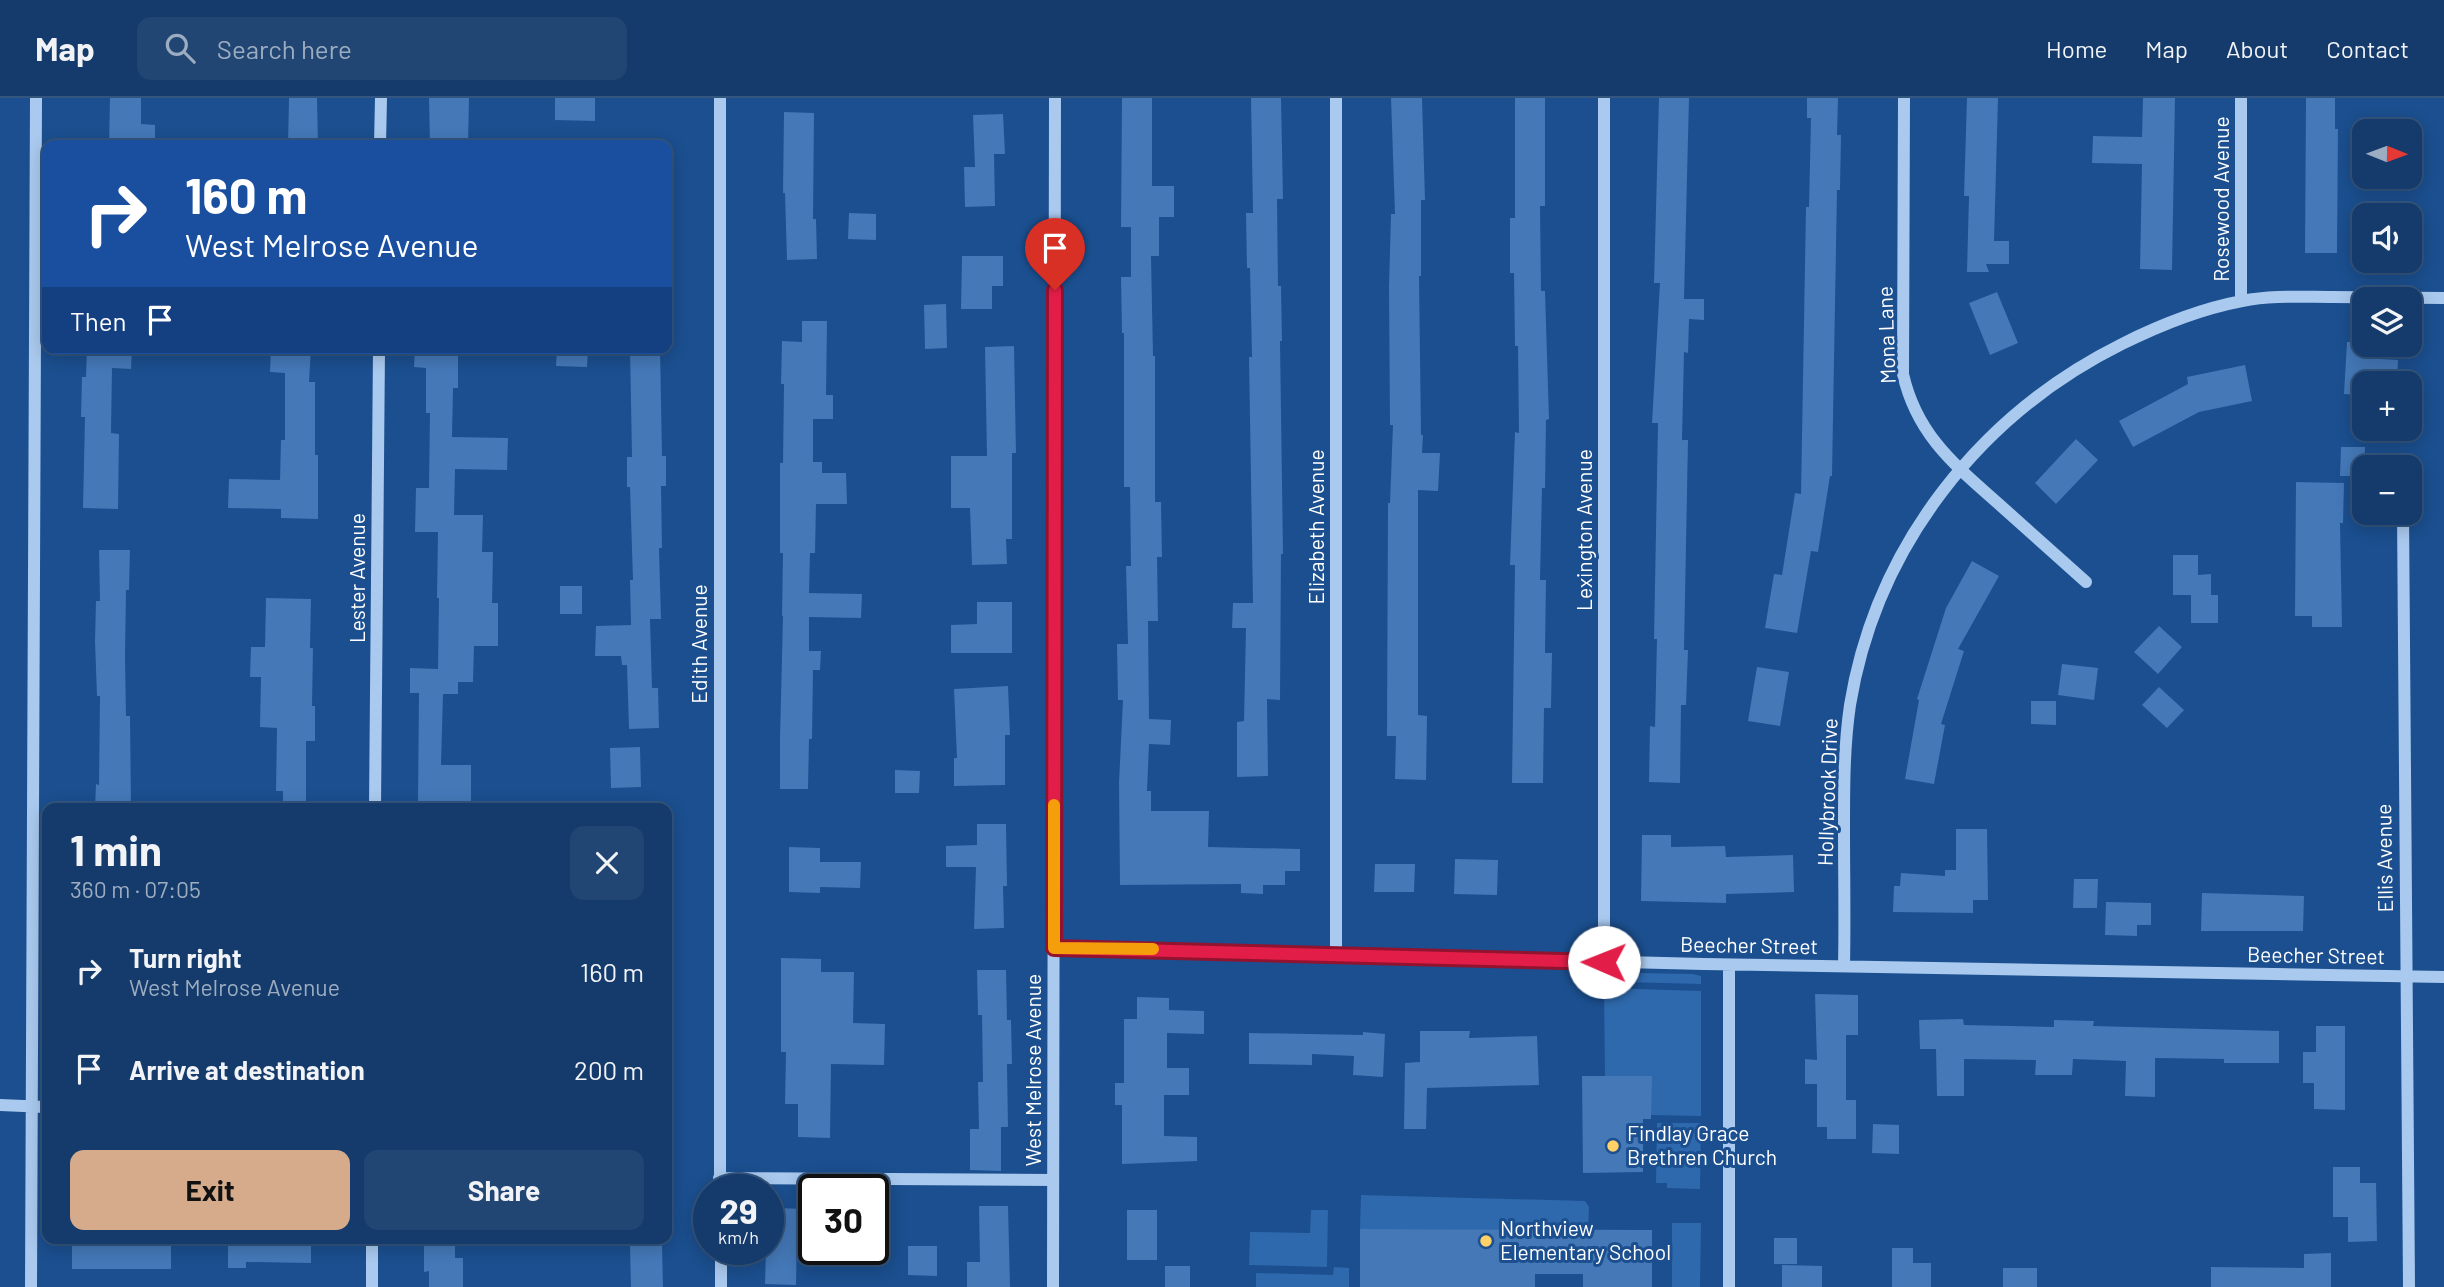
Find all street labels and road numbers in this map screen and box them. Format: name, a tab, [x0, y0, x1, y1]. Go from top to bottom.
street label: Rosewood Avenue	[2208, 116, 2233, 282]
street label: Mona Lane	[1871, 286, 1900, 384]
street label: Elizabeth Avenue	[1303, 449, 1328, 605]
street label: Lexington Avenue	[1571, 449, 1596, 611]
street label: Lester Avenue	[344, 513, 369, 643]
street label: Edith Avenue	[686, 584, 711, 704]
street label: Hollybrook Drive	[1811, 718, 1842, 866]
street label: Ellis Avenue	[2370, 803, 2397, 913]
street label: Beecher Street	[1680, 931, 1818, 958]
street label: Beecher Street	[2247, 941, 2385, 968]
street label: West Melrose Avenue	[1020, 974, 1045, 1166]

